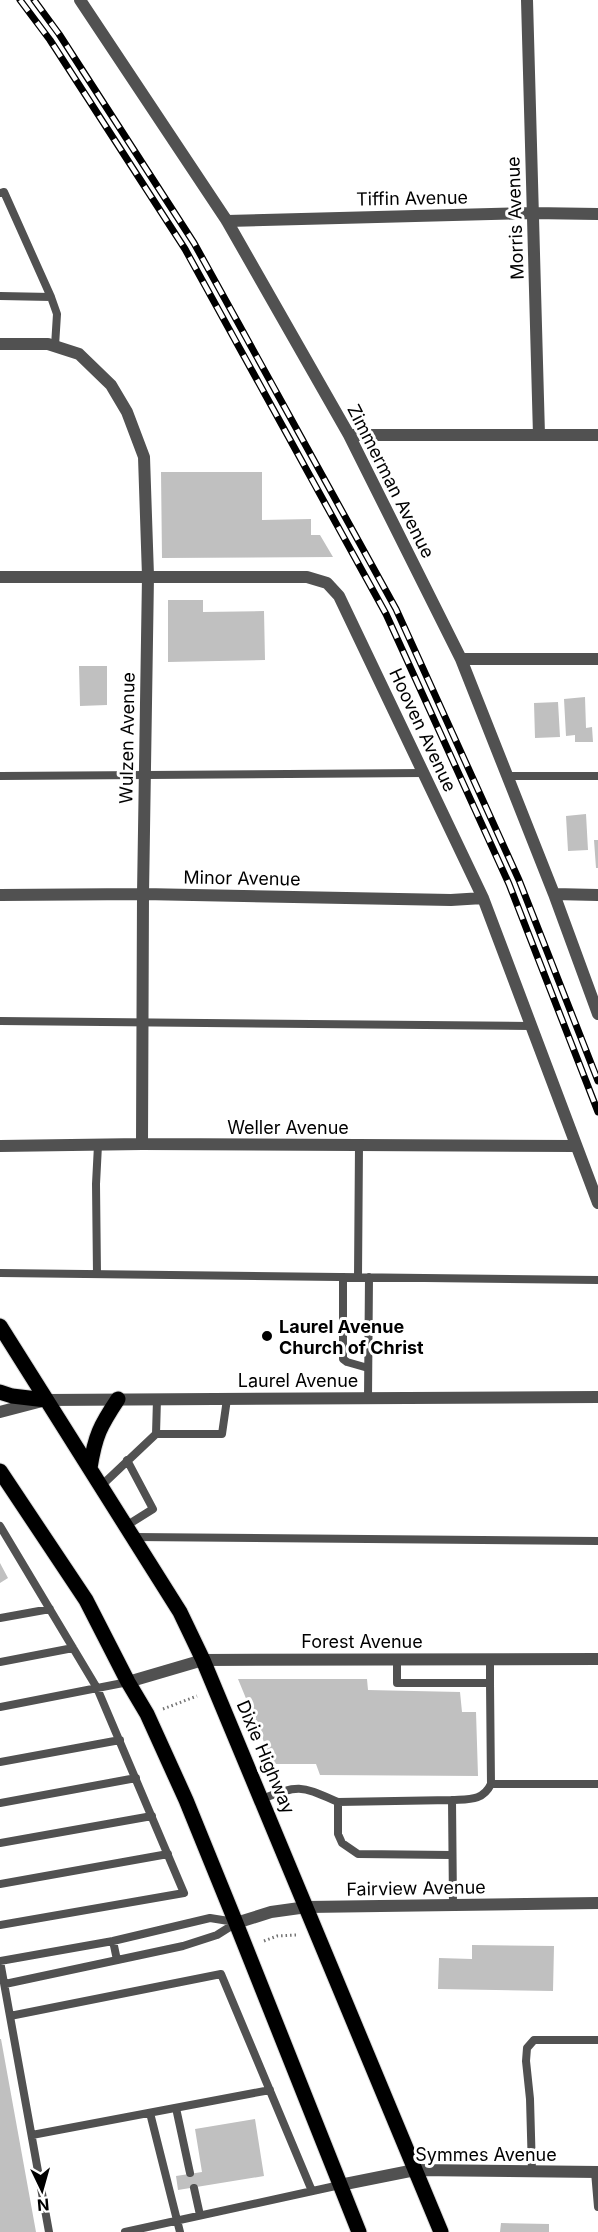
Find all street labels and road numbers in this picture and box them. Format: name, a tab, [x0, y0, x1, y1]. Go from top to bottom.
street label: Morris Avenue	[502, 156, 528, 280]
street label: Tiffin Avenue	[356, 187, 468, 209]
street label: Zimmerman Avenue	[343, 401, 439, 561]
street label: Hooven Avenue	[385, 665, 461, 795]
street label: Wulzen Avenue	[115, 672, 139, 804]
street label: Minor Avenue	[183, 866, 301, 890]
street label: Weller Avenue	[227, 1117, 349, 1138]
street label: Laurel Avenue	[238, 1370, 358, 1391]
street label: Forest Avenue	[301, 1631, 423, 1652]
street label: Dixie Highway	[233, 1697, 299, 1817]
street label: Fairview Avenue	[346, 1876, 486, 1900]
street label: Symmes Avenue	[415, 2144, 557, 2165]

